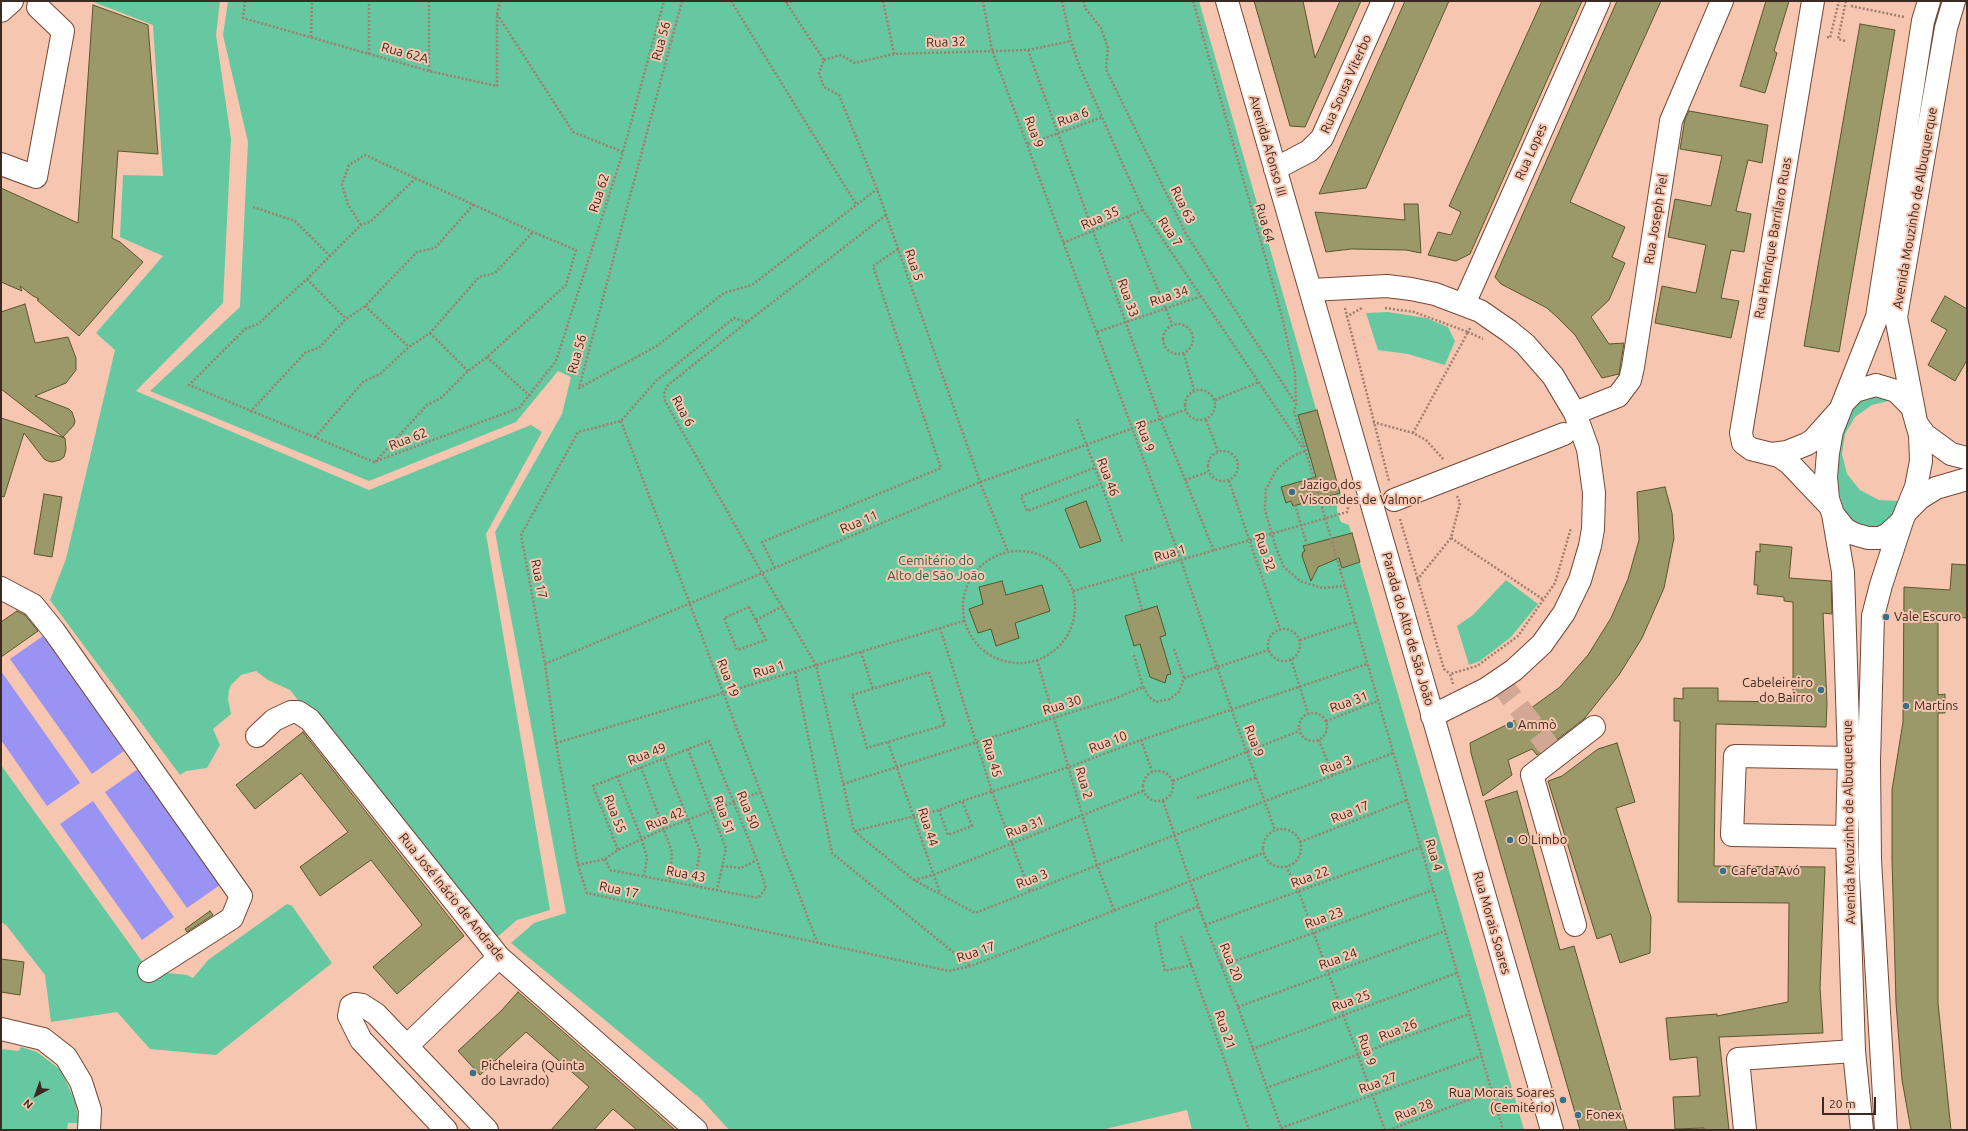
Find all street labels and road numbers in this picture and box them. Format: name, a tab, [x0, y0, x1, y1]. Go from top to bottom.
street label: Rua 56	[648, 20, 674, 62]
street label: Rua Sousa Viterbo	[1317, 32, 1375, 136]
street label: Rua 32	[926, 34, 966, 50]
street label: Rua 62A	[380, 39, 430, 67]
street label: Avenida Afonso III	[1246, 94, 1290, 198]
street label: Rua 6	[1055, 104, 1091, 130]
street label: Avenida Mouzinho de Albuquerque	[1890, 106, 1940, 310]
street label: Rua 9	[1021, 114, 1047, 150]
street label: Rua Lopes	[1512, 122, 1550, 182]
street label: Rua Henrique Barrilaro Ruas	[1751, 156, 1795, 320]
street label: Rua 62	[585, 172, 613, 214]
street label: Rua Joseph Piel	[1641, 173, 1671, 265]
street label: Rua 63	[1167, 184, 1199, 226]
street label: Rua 64	[1252, 202, 1278, 244]
street label: Rua 35	[1079, 203, 1121, 233]
street label: Rua 7	[1154, 214, 1186, 250]
street label: Rua 5	[901, 247, 927, 283]
street label: Rua 33	[1114, 277, 1142, 319]
street label: Rua 34	[1148, 282, 1190, 310]
street label: Rua 56	[564, 333, 590, 375]
street label: Rua 6	[668, 393, 698, 429]
street label: Rua 9	[1132, 418, 1158, 454]
street label: Rua 62	[387, 425, 429, 453]
street label: Rua 46	[1094, 456, 1122, 498]
street label: Rua 11	[838, 507, 880, 537]
street label: Rua 32	[1251, 531, 1279, 573]
street label: Rua 1	[1152, 541, 1188, 565]
street label: Parada do Alto de São João	[1379, 550, 1437, 708]
street label: Rua 17	[528, 558, 550, 600]
street label: Rua 19	[714, 657, 742, 699]
street label: Rua 1	[751, 657, 787, 681]
street label: Rua 31	[1328, 688, 1370, 716]
street label: Rua 30	[1041, 692, 1083, 718]
street label: Avenida Mouzinho de Albuquerque	[1839, 720, 1859, 924]
street label: Rua 9	[1241, 723, 1267, 759]
street label: Rua 10	[1087, 728, 1129, 756]
street label: Rua 45	[979, 737, 1005, 779]
street label: Rua 49	[626, 740, 668, 768]
street label: Rua 3	[1318, 752, 1354, 778]
street label: Rua 2	[1072, 765, 1096, 801]
street label: Rua 50	[733, 789, 763, 831]
street label: Rua 55	[601, 793, 629, 835]
street label: Rua 51	[710, 794, 738, 836]
street label: Rua 17	[1329, 798, 1371, 826]
street label: Rua 42	[644, 804, 686, 834]
street label: Rua 44	[914, 806, 942, 848]
street label: Rua 31	[1004, 813, 1046, 841]
street label: Rua José Inácio de Andrade	[396, 830, 508, 964]
street label: Rua 4	[1422, 837, 1446, 873]
street label: Rua 43	[665, 863, 707, 885]
street label: Rua 22	[1289, 863, 1331, 891]
street label: Rua 3	[1014, 866, 1050, 892]
street label: Rua Morais Soares	[1470, 870, 1514, 976]
street label: Rua 17	[598, 878, 640, 902]
street label: Rua 23	[1303, 904, 1345, 932]
street label: Rua 17	[955, 938, 997, 966]
street label: Rua 20	[1216, 941, 1246, 983]
street label: Rua 24	[1317, 945, 1359, 973]
street label: Rua 25	[1330, 987, 1372, 1015]
street label: Rua 21	[1211, 1009, 1239, 1051]
street label: Rua 26	[1377, 1016, 1419, 1044]
street label: Rua 9	[1354, 1032, 1380, 1068]
street label: Rua 27	[1357, 1069, 1399, 1097]
street label: Rua 28	[1393, 1096, 1435, 1124]

